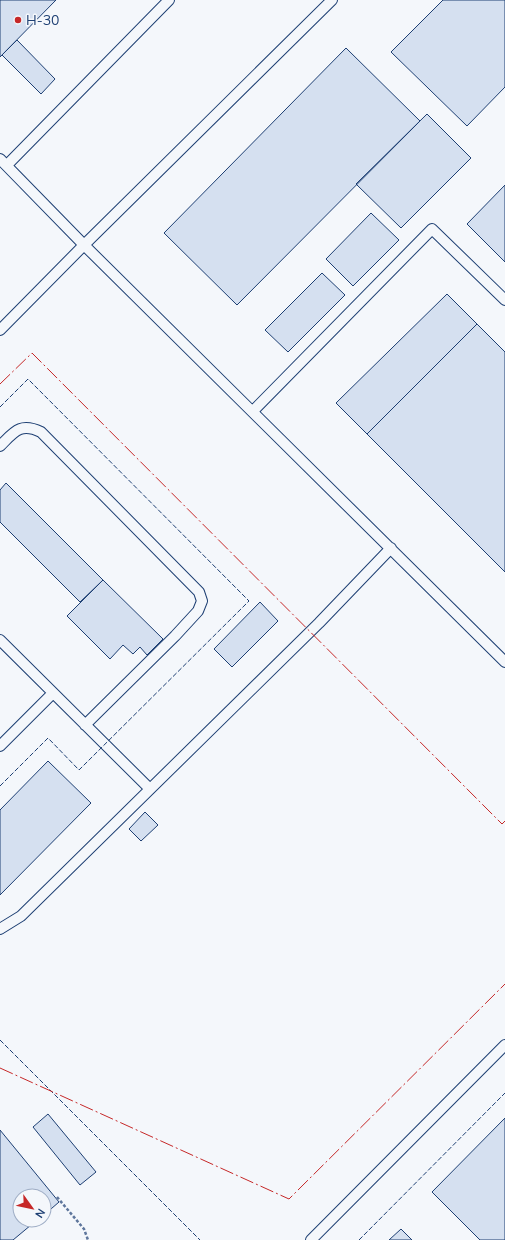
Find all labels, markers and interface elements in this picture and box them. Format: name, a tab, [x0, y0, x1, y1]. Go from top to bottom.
place label: H-30	[26, 11, 60, 29]
marker: H-30	[13, 15, 23, 25]
north arrow	[12, 1188, 52, 1228]
text: N	[32, 1206, 49, 1221]

